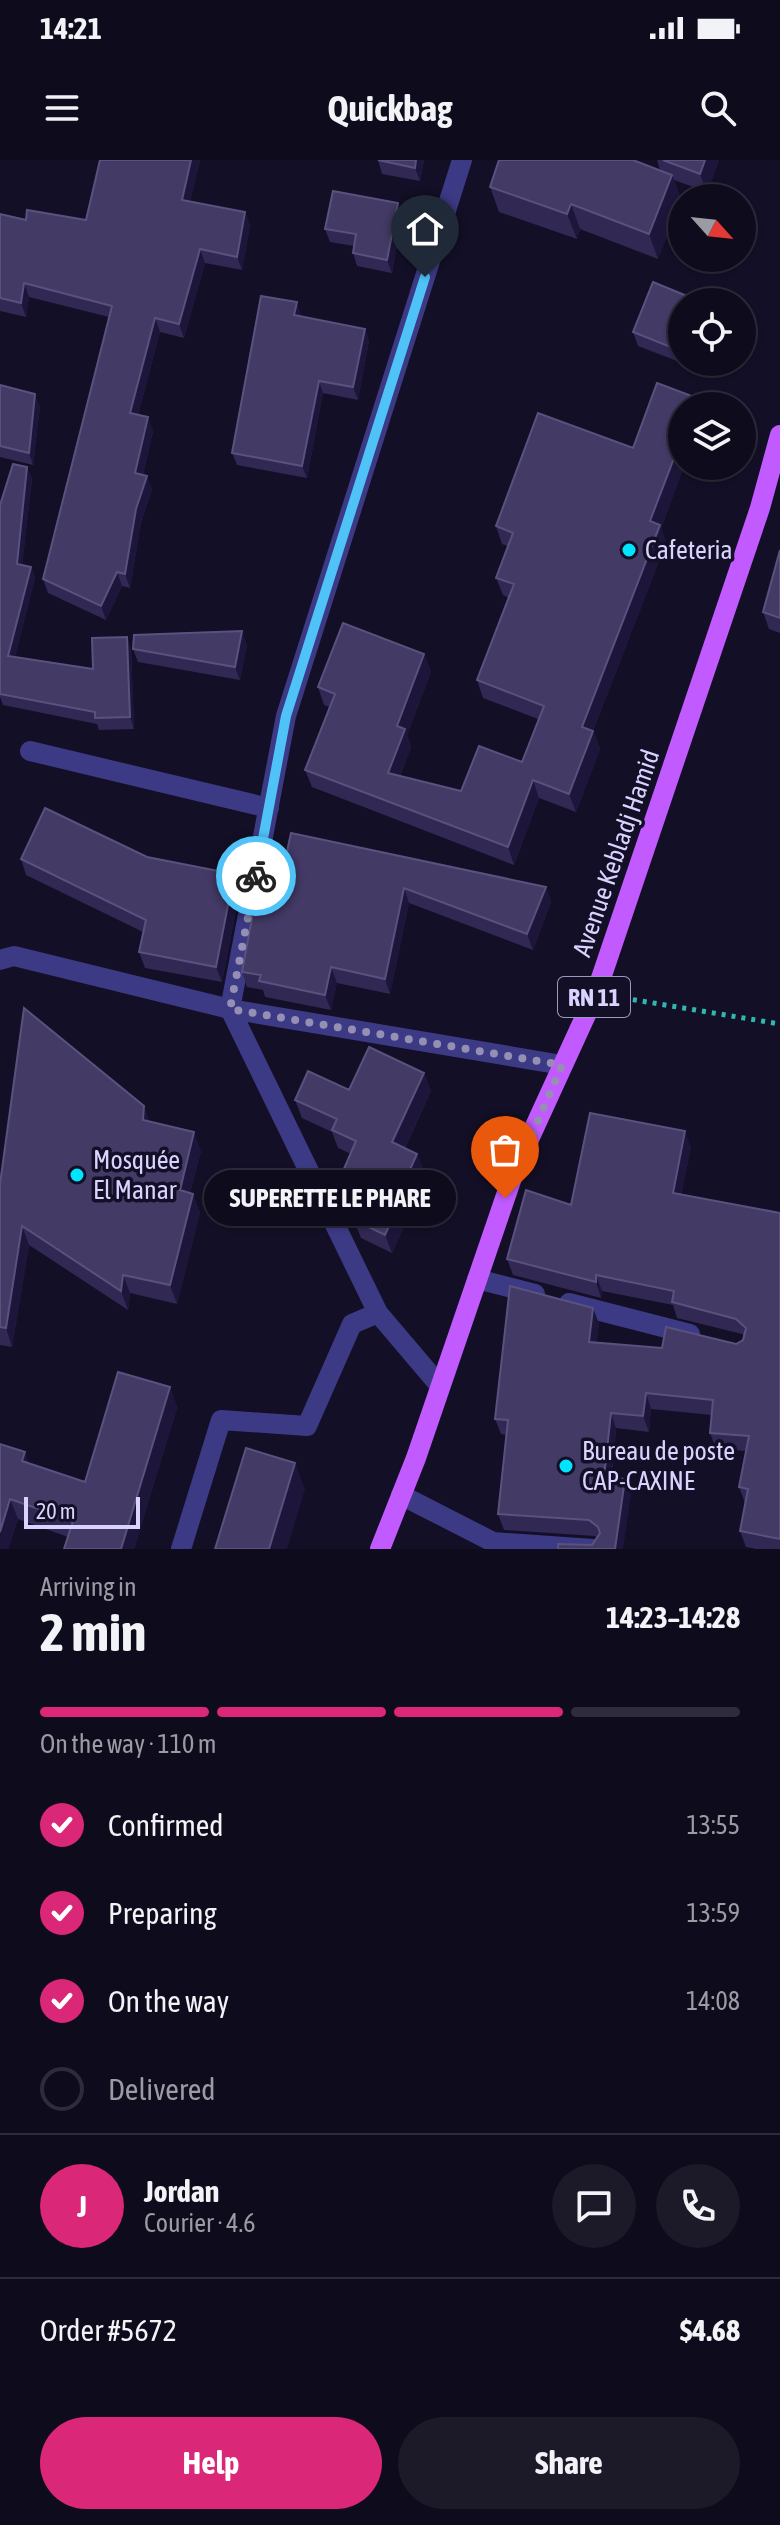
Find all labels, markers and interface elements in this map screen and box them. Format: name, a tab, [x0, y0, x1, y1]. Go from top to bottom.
text: 14:21	[40, 11, 102, 45]
icon: menu	[40, 86, 84, 130]
icon: search	[696, 86, 740, 130]
text: Quickbag	[327, 87, 453, 129]
north arrow	[668, 184, 756, 272]
map controls	[668, 184, 756, 480]
pin	[391, 195, 459, 277]
icon: home	[403, 207, 447, 251]
button: locate	[668, 288, 756, 376]
button: layers	[668, 392, 756, 480]
place label: Cafeteria	[645, 535, 733, 565]
marker: Cafeteria	[620, 541, 638, 559]
street label: Avenue Kebladj Hamid	[567, 746, 665, 960]
courier	[216, 836, 296, 916]
icon: bike	[234, 854, 278, 898]
road number: RN 11	[558, 977, 630, 1017]
pin	[471, 1116, 539, 1198]
icon: bag	[483, 1128, 527, 1172]
place label: Mosquée El Manar	[93, 1145, 180, 1205]
marker: Mosquée El Manar	[68, 1166, 86, 1184]
callout: SUPERETTE LE PHARE	[205, 1170, 457, 1226]
text: SUPERETTE LE PHARE	[230, 1183, 430, 1213]
place label: Bureau de poste CAP-CAXINE	[582, 1436, 735, 1496]
marker: Bureau de poste CAP-CAXINE	[557, 1457, 575, 1475]
scale bar	[24, 1493, 140, 1529]
text: 20 m	[36, 1498, 76, 1524]
text: Arriving in	[40, 1572, 137, 1602]
text: 14:23–14:28	[606, 1600, 740, 1634]
text: 2 min	[40, 1602, 146, 1662]
text: On the way · 110 m	[40, 1729, 217, 1759]
icon: check	[40, 1803, 84, 1847]
text: Confirmed	[108, 1808, 223, 1842]
text: 13:55	[686, 1810, 740, 1840]
icon: check	[40, 1891, 84, 1935]
text: Preparing	[108, 1896, 217, 1930]
text: 13:59	[686, 1898, 740, 1928]
icon: check	[40, 1979, 84, 2023]
text: On the way	[108, 1984, 229, 2018]
text: 14:08	[686, 1986, 740, 2016]
text: Delivered	[108, 2072, 216, 2106]
button: chat	[552, 2164, 636, 2248]
button: phone	[656, 2164, 740, 2248]
text: Jordan	[144, 2174, 219, 2208]
text: J	[77, 2189, 87, 2223]
text: Courier · 4.6	[144, 2208, 255, 2238]
text: Order #5672	[40, 2313, 177, 2347]
text: $4.68	[680, 2313, 740, 2347]
button: Help	[40, 2417, 382, 2509]
button: Share	[398, 2417, 740, 2509]

